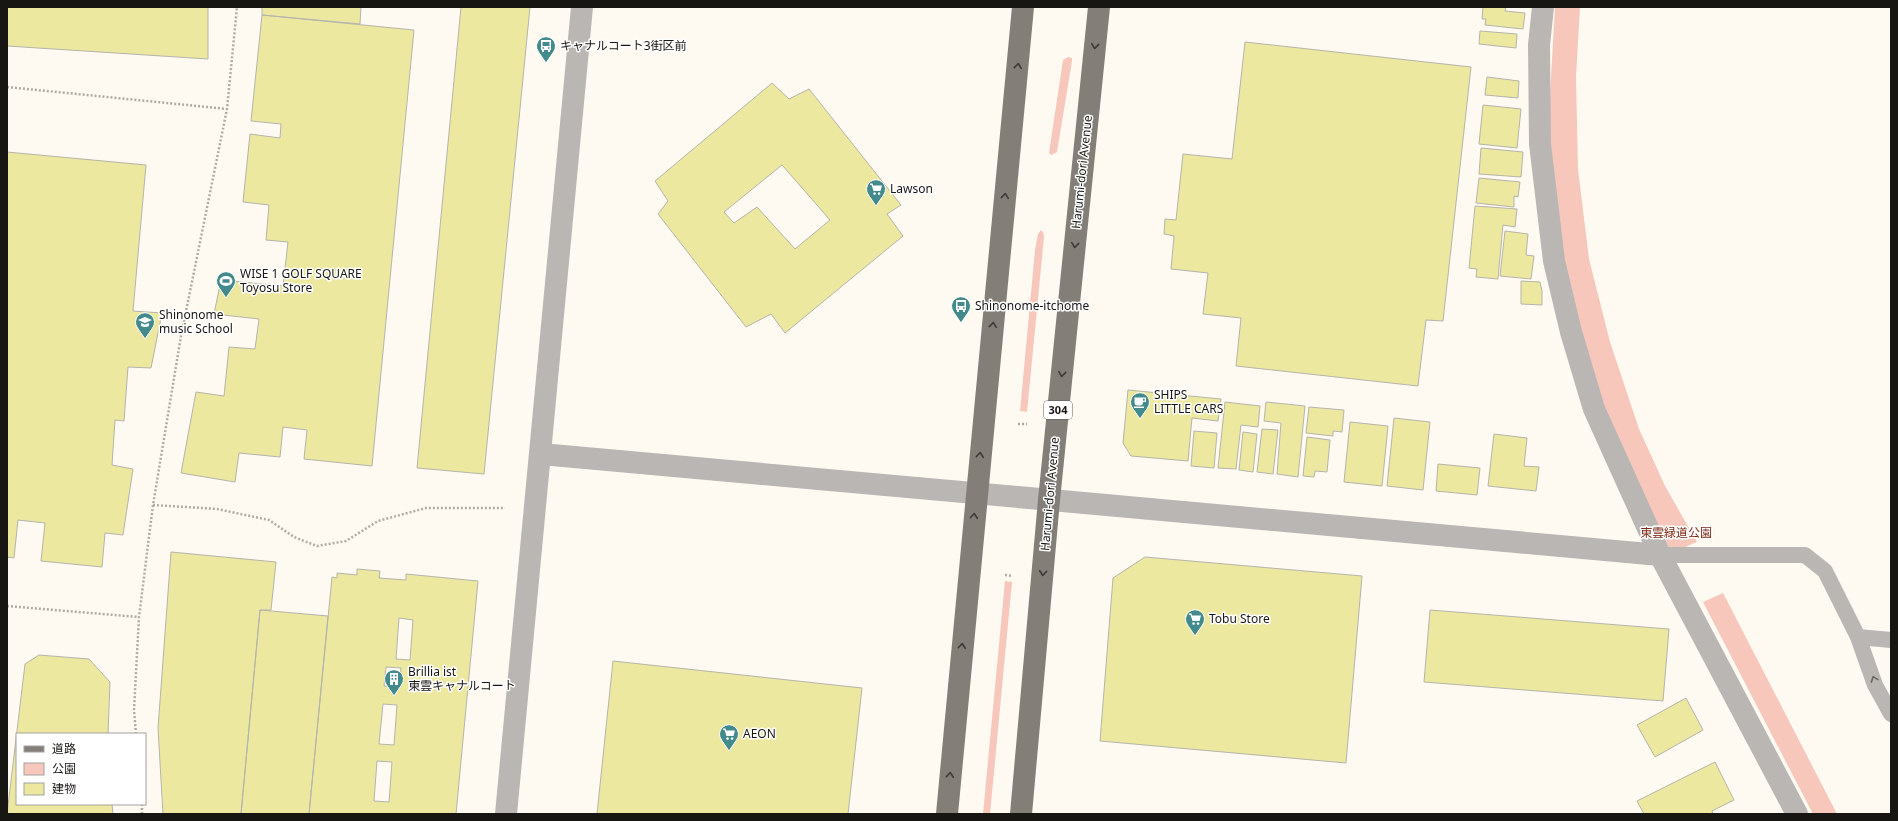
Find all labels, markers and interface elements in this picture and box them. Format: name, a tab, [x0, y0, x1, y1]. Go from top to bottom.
bus stop icon: キャナルコート3街区前	[535, 35, 557, 63]
place label: キャナルコート3街区前	[560, 37, 687, 54]
one-way arrow	[1091, 43, 1100, 49]
one-way arrow	[1013, 63, 1022, 69]
street label: Harumi-dori Avenue	[1067, 114, 1096, 230]
supermarket icon: Lawson	[865, 178, 887, 206]
place label: Lawson	[890, 180, 933, 197]
one-way arrow	[1000, 193, 1009, 199]
one-way arrow	[1071, 242, 1080, 248]
place label: WISE 1 GOLF SQUARE Toyosu Store	[240, 265, 362, 296]
sports icon: WISE 1 GOLF SQUARE Toyosu Store	[215, 270, 237, 298]
bus stop icon: Shinonome-itchome	[950, 295, 972, 323]
place label: Shinonome-itchome	[975, 297, 1089, 314]
place label: Shinonome music School	[159, 306, 233, 337]
school or university icon: Shinonome music School	[134, 311, 156, 339]
one-way arrow	[988, 322, 997, 328]
one-way arrow	[1058, 371, 1067, 377]
place label: SHIPS LITTLE CARS	[1154, 386, 1224, 417]
cafe icon: SHIPS LITTLE CARS	[1129, 391, 1151, 419]
road number: 304	[1044, 401, 1072, 419]
street label: Harumi-dori Avenue	[1036, 436, 1063, 552]
one-way arrow	[975, 452, 984, 458]
one-way arrow	[969, 513, 978, 519]
park label: 東雲緑道公園	[1640, 524, 1712, 541]
one-way arrow	[1038, 570, 1047, 576]
supermarket icon: Tobu Store	[1184, 608, 1206, 636]
place label: Tobu Store	[1209, 610, 1270, 627]
one-way arrow	[958, 643, 967, 649]
place label: Brillia ist 東雲キャナルコート	[408, 663, 516, 694]
building icon: Brillia ist 東雲キャナルコート	[383, 668, 405, 696]
one-way arrow	[1870, 675, 1878, 682]
supermarket icon: AEON	[718, 723, 740, 751]
place label: AEON	[743, 725, 776, 742]
legend	[16, 733, 146, 805]
text: 道路	[52, 740, 76, 757]
text: 公園	[52, 760, 76, 777]
one-way arrow	[946, 772, 955, 778]
text: 建物	[52, 780, 76, 797]

